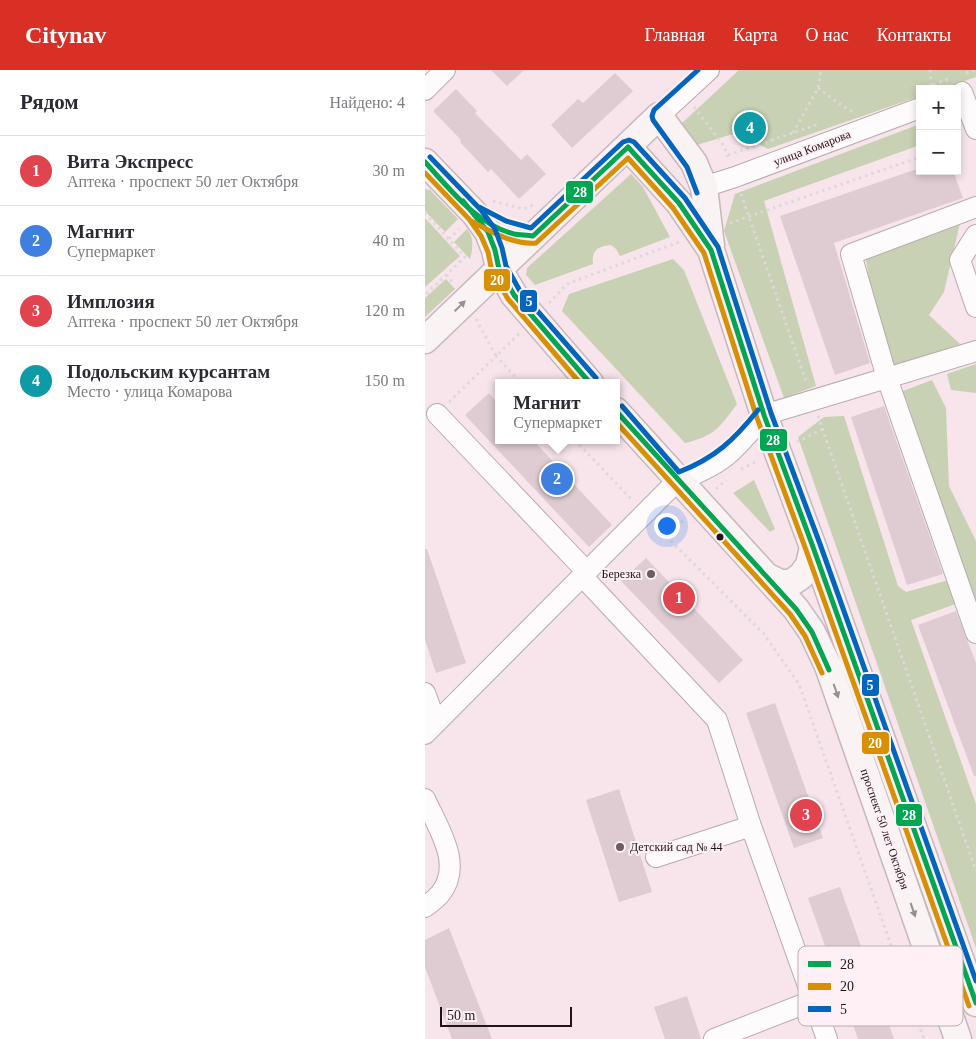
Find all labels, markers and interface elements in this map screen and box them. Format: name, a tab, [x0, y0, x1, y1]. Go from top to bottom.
text: Citynav	[25, 22, 106, 48]
text: Главная	[645, 25, 705, 45]
text: Карта	[733, 25, 778, 45]
text: О нас	[806, 25, 849, 45]
text: Контакты	[877, 25, 951, 45]
map controls	[916, 85, 961, 175]
button: +	[916, 85, 961, 130]
text: Рядом	[20, 90, 79, 114]
text: Найдено: 4	[330, 94, 405, 111]
pin: 4	[734, 109, 766, 147]
street label: улица Комарова	[771, 127, 853, 169]
button: −	[916, 130, 961, 175]
text: Вита Экспресс	[67, 151, 193, 172]
text: 1	[32, 162, 40, 179]
text: 30 m	[373, 162, 405, 179]
text: Аптека · проспект 50 лет Октября	[67, 173, 298, 190]
line badge: 28	[565, 180, 594, 204]
text: 28	[573, 185, 587, 200]
text: Магнит	[67, 221, 134, 242]
text: 2	[32, 232, 40, 249]
text: 40 m	[373, 232, 405, 249]
text: Супермаркет	[67, 243, 155, 260]
line badge: 20	[483, 268, 511, 292]
text: 20	[490, 273, 504, 288]
line badge: 5	[519, 289, 538, 313]
text: Имплозия	[67, 291, 155, 312]
text: 5	[526, 294, 533, 309]
one-way arrow	[454, 300, 466, 312]
text: 3	[32, 302, 40, 319]
text: 120 m	[365, 302, 405, 319]
text: Аптека · проспект 50 лет Октября	[67, 313, 298, 330]
text: Подольским курсантам	[67, 361, 270, 382]
text: 4	[32, 372, 40, 389]
text: 150 m	[365, 372, 405, 389]
popup	[495, 379, 620, 444]
text: Место · улица Комарова	[67, 383, 232, 400]
text: Магнит	[513, 392, 581, 413]
text: Супермаркет	[513, 414, 602, 431]
line badge: 28	[759, 428, 788, 452]
text: 28	[766, 433, 780, 448]
pin: 2	[541, 460, 573, 498]
your location	[654, 513, 680, 539]
unlabelled marker	[715, 532, 725, 542]
place label: Березка	[602, 567, 642, 581]
marker: Березка	[645, 568, 657, 580]
pin: 1	[663, 579, 695, 617]
line badge: 5	[861, 673, 880, 697]
text: 5	[867, 678, 874, 693]
one-way arrow	[832, 684, 840, 699]
line badge: 20	[861, 731, 890, 755]
text: 20	[868, 736, 882, 751]
street label: проспект 50 лет Октября	[858, 767, 912, 892]
pin: 3	[790, 796, 822, 834]
line badge: 28	[895, 803, 923, 827]
text: 28	[902, 808, 916, 823]
place label: Детский сад № 44	[630, 840, 722, 854]
marker: Детский сад № 44	[614, 841, 626, 853]
one-way arrow	[910, 903, 917, 918]
legend	[798, 946, 963, 1026]
text: 28	[840, 957, 854, 972]
text: 20	[840, 979, 854, 994]
text: 5	[840, 1002, 847, 1017]
scale bar	[440, 1004, 573, 1027]
text: 50 m	[447, 1008, 475, 1023]

